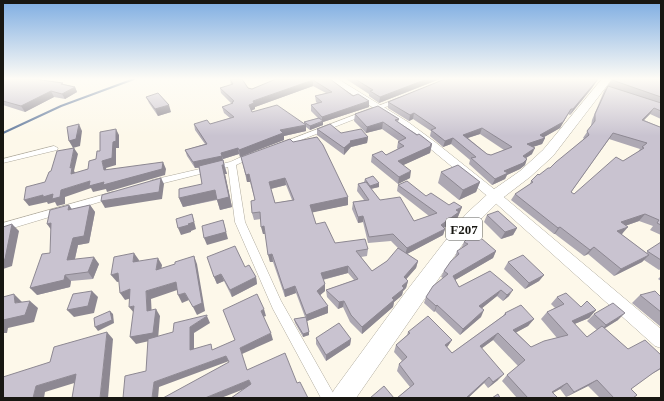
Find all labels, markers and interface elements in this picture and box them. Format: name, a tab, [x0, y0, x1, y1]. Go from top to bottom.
road number: F207	[446, 218, 482, 240]

